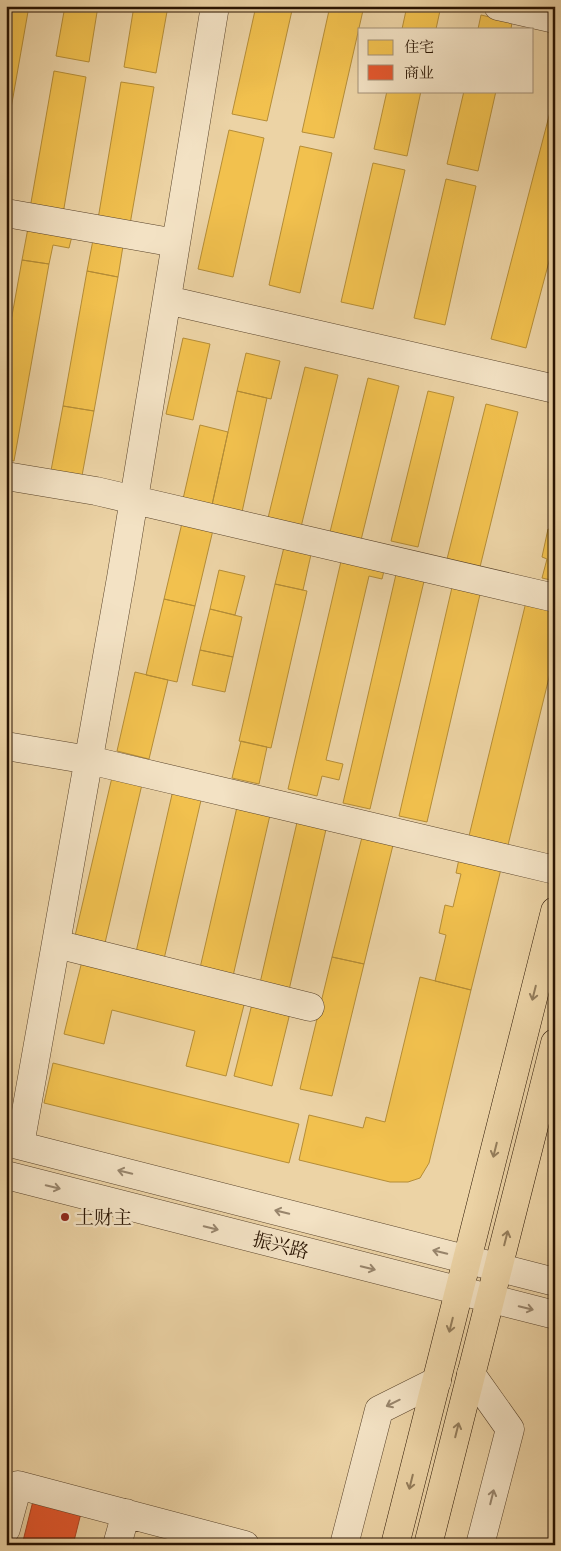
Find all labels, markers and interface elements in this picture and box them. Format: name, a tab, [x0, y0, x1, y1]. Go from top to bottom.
legend	[358, 28, 534, 92]
text: 住宅	[404, 38, 434, 59]
text: 商业	[404, 64, 434, 85]
one-way arrow	[529, 984, 538, 1000]
one-way arrow	[490, 1142, 499, 1158]
one-way arrow	[117, 1167, 133, 1176]
one-way arrow	[45, 1183, 61, 1193]
place label: 土财主	[75, 1206, 132, 1232]
one-way arrow	[275, 1207, 291, 1216]
marker: 土财主	[59, 1211, 71, 1223]
one-way arrow	[202, 1223, 218, 1233]
street label: 振兴路	[250, 1227, 311, 1266]
one-way arrow	[501, 1231, 511, 1247]
one-way arrow	[432, 1247, 448, 1257]
one-way arrow	[360, 1264, 376, 1273]
one-way arrow	[517, 1304, 533, 1313]
one-way arrow	[446, 1316, 455, 1332]
one-way arrow	[386, 1399, 401, 1408]
one-way arrow	[453, 1422, 462, 1438]
one-way arrow	[406, 1474, 415, 1490]
one-way arrow	[488, 1490, 497, 1506]

